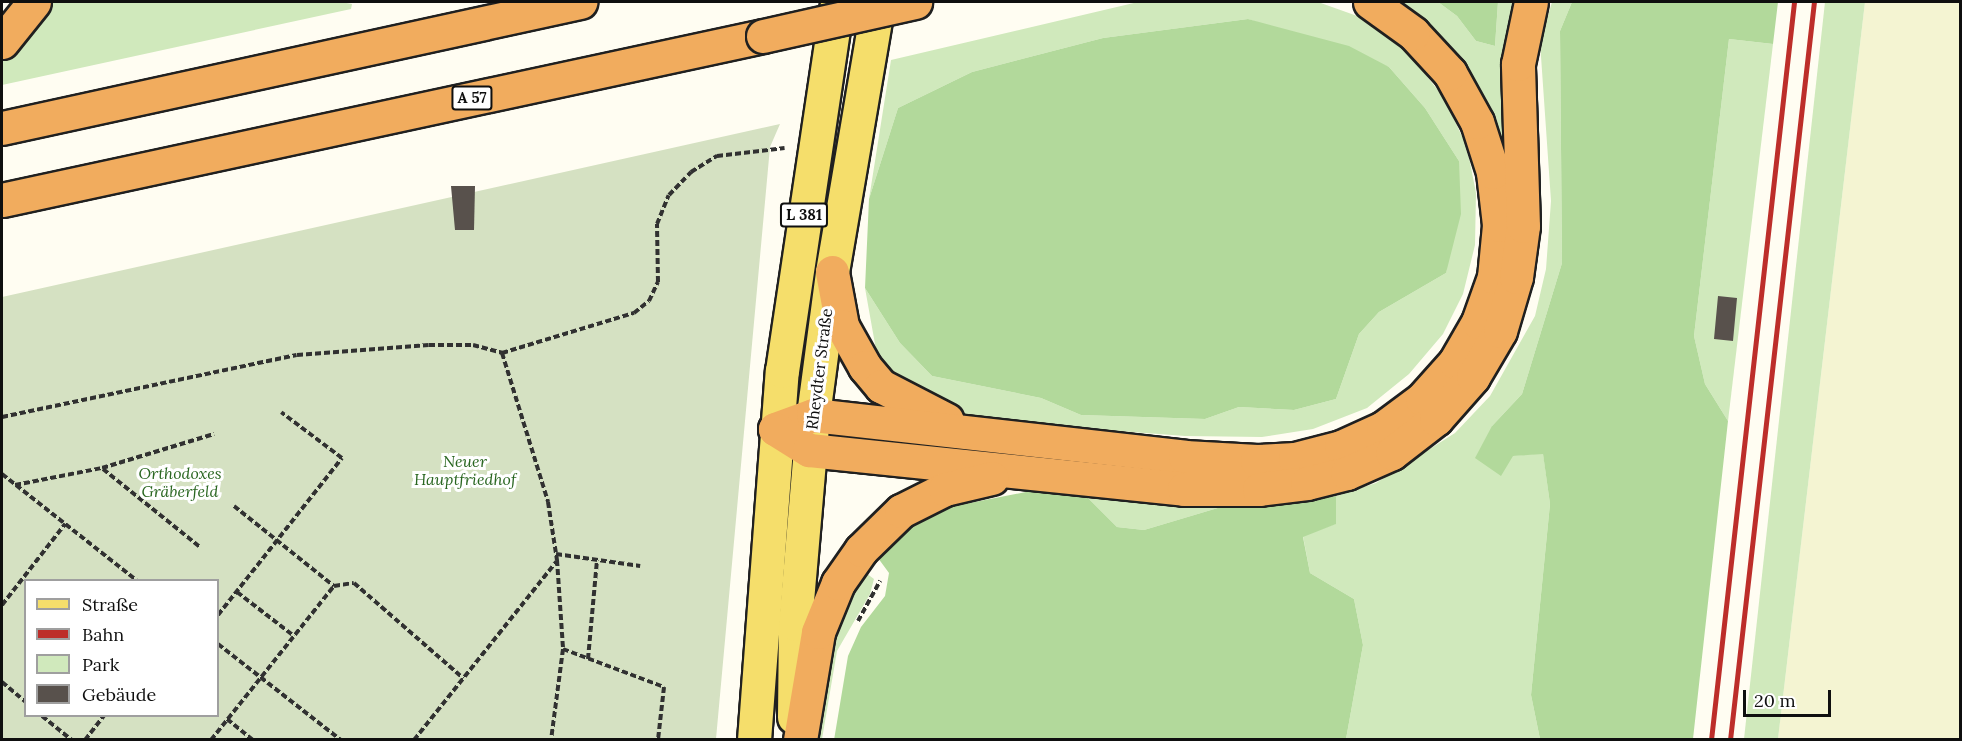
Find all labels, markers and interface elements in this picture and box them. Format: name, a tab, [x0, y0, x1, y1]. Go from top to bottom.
road number: A 57	[451, 86, 493, 110]
road number: L 381	[778, 203, 830, 227]
street label: Rheydter Straße	[802, 307, 836, 431]
park label: Neuer Hauptfriedhof	[414, 451, 516, 489]
park label: Orthodoxes Gräberfeld	[138, 463, 222, 501]
legend	[24, 579, 219, 717]
text: Straße	[82, 593, 138, 616]
text: Bahn	[82, 623, 124, 646]
text: Park	[82, 653, 119, 676]
scale bar	[1746, 678, 1834, 716]
text: Gebäude	[82, 683, 156, 706]
text: 20 m	[1754, 689, 1796, 712]

